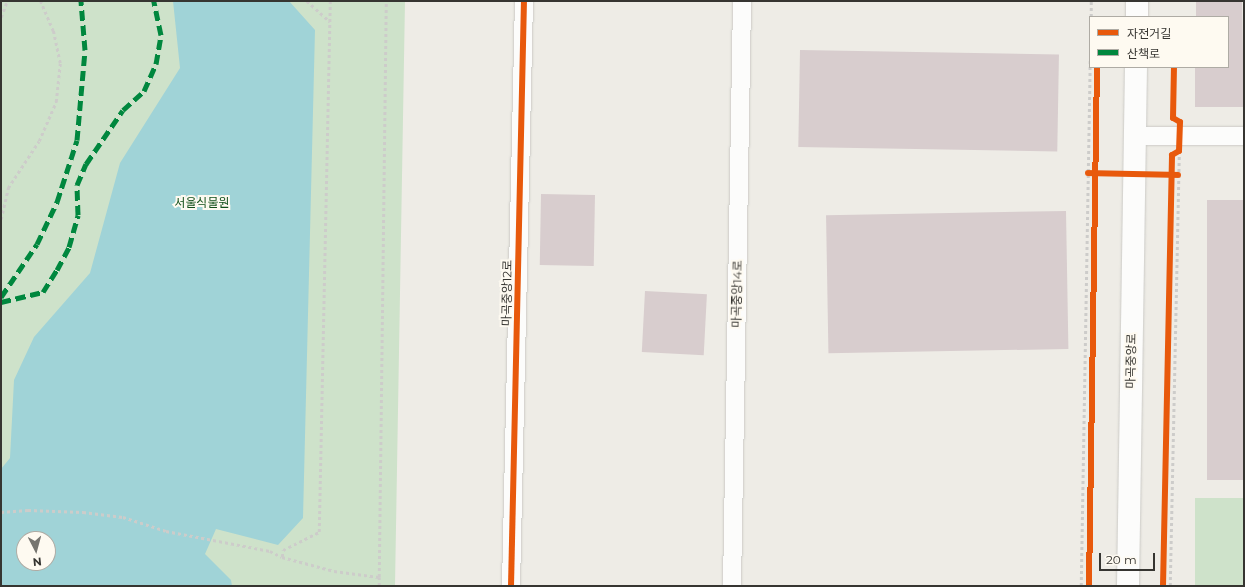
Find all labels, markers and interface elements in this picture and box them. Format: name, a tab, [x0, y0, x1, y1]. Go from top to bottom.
legend	[1089, 16, 1229, 68]
text: 자전거길	[1127, 26, 1171, 41]
text: 산책로	[1127, 46, 1160, 61]
park label: 서울식물원	[174, 196, 230, 210]
street label: 마곡중앙12로	[499, 260, 515, 326]
street label: 마곡중앙14로	[729, 260, 745, 328]
street label: 마곡중앙로	[1123, 333, 1139, 389]
north arrow	[16, 531, 56, 571]
scale bar	[1101, 545, 1157, 571]
text: 20 m	[1106, 552, 1137, 567]
text: N	[32, 555, 42, 569]

